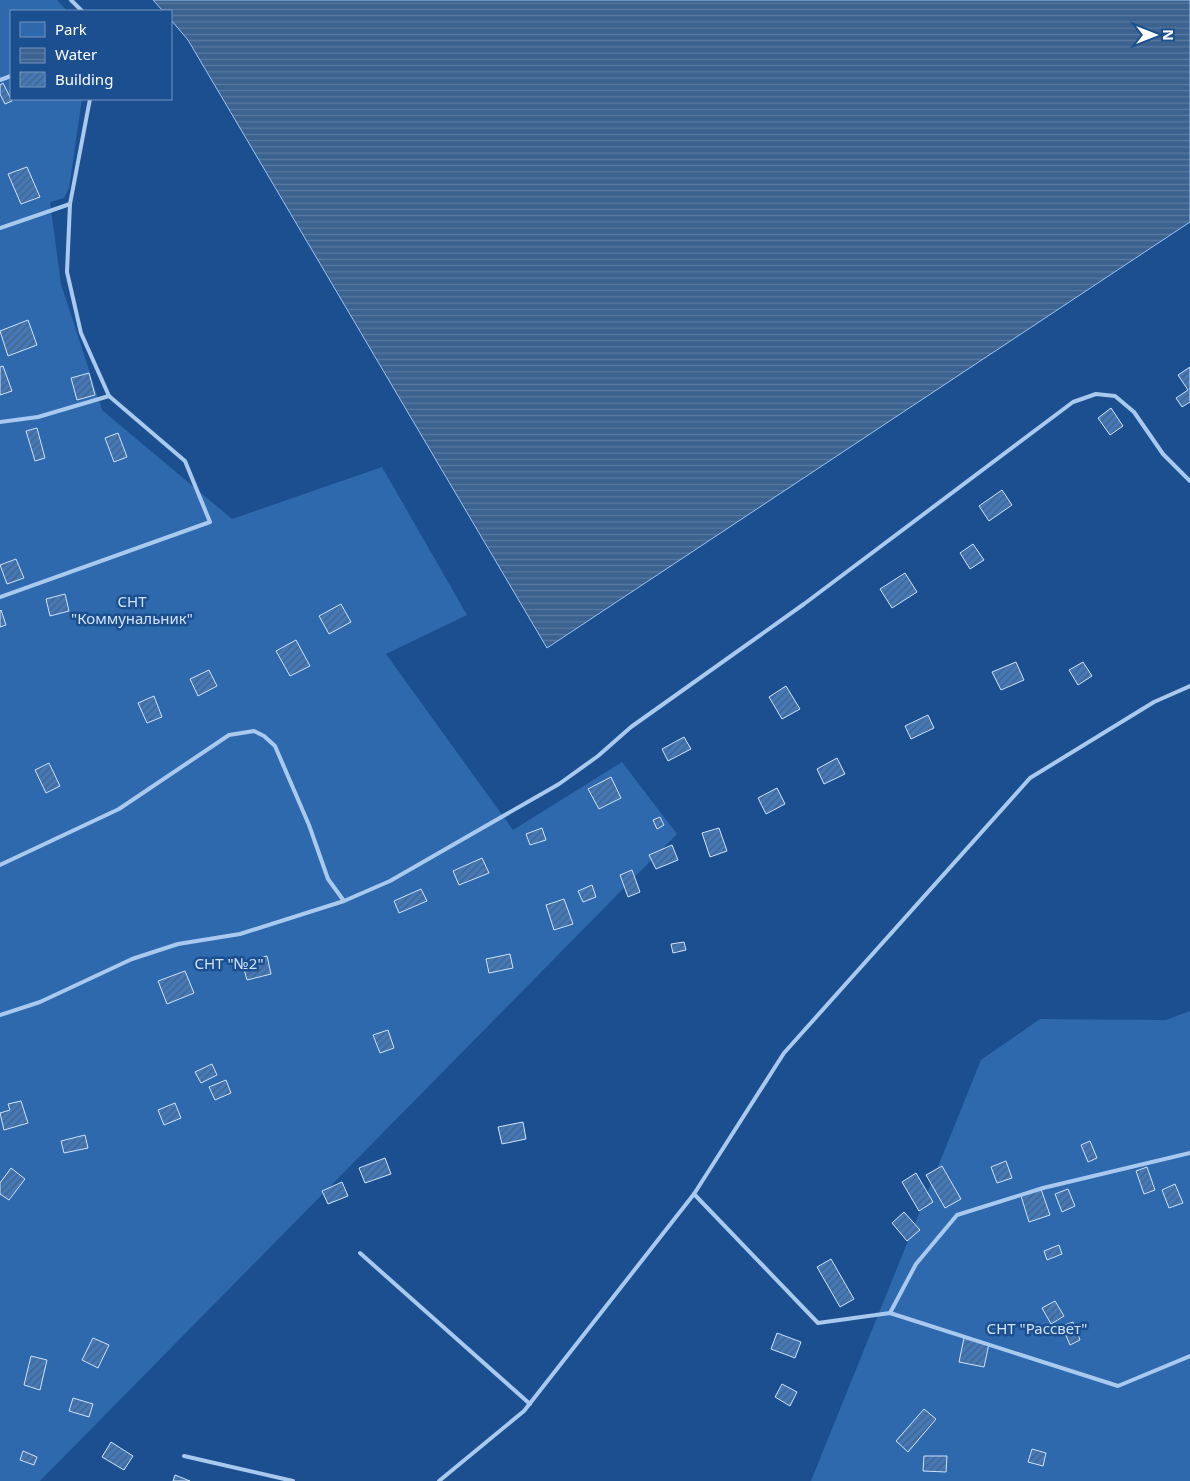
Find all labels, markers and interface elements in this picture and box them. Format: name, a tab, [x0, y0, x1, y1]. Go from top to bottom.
legend	[10, 10, 172, 100]
north arrow	[1130, 10, 1180, 60]
text: Park	[55, 19, 87, 39]
text: N	[1159, 29, 1178, 41]
text: Water	[55, 44, 97, 64]
text: Building	[55, 69, 113, 89]
park label: СНТ "Коммунальник"	[71, 591, 193, 628]
park label: СНТ "№2"	[194, 953, 264, 973]
park label: СНТ "Рассвет"	[987, 1318, 1087, 1338]

